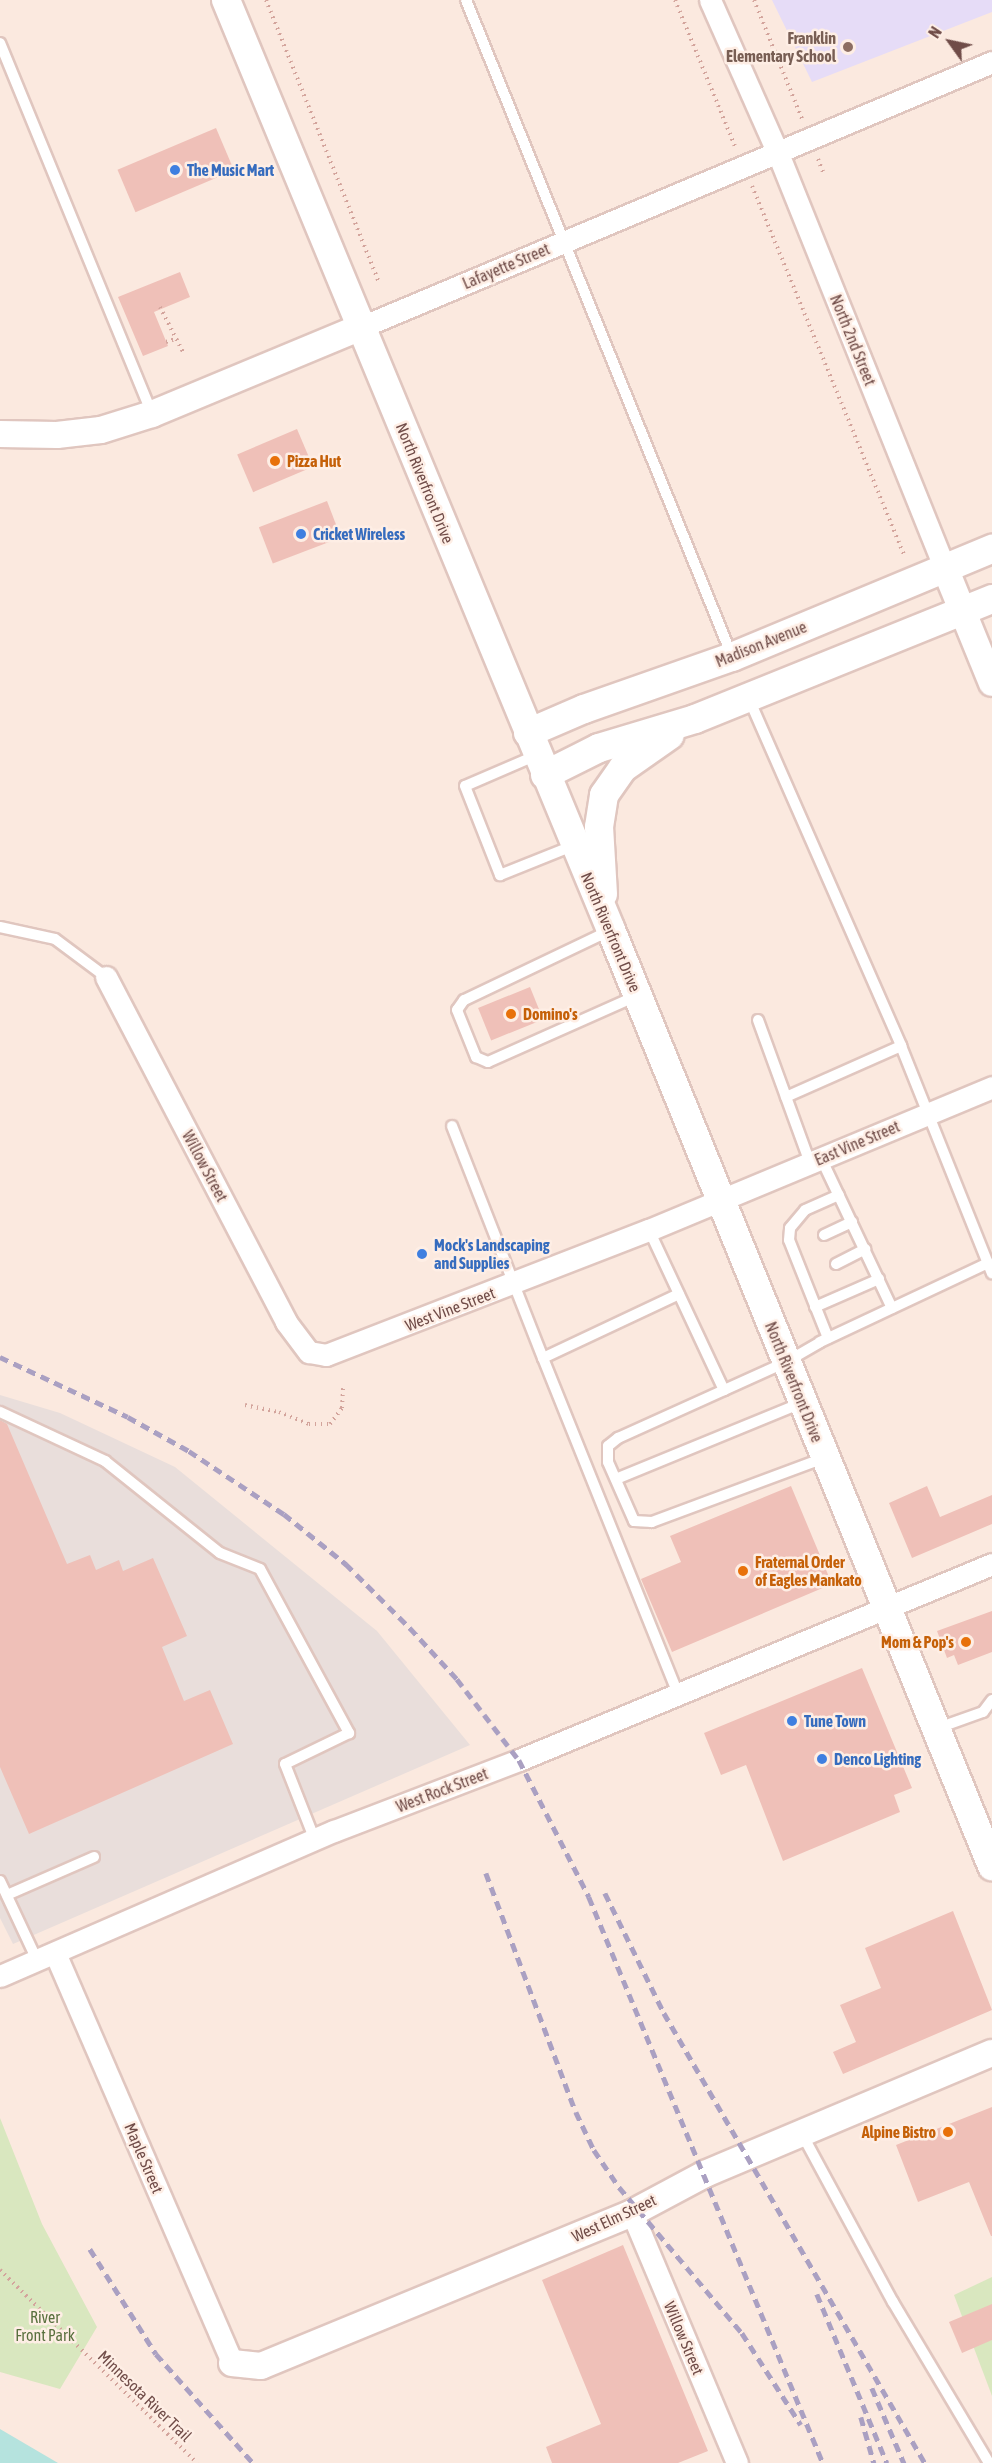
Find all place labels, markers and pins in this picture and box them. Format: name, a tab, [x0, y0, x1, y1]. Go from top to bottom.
place label: Franklin Elementary School	[726, 28, 836, 66]
marker: Franklin Elementary School	[841, 40, 855, 54]
place label: The Music Mart	[187, 160, 274, 180]
marker: The Music Mart	[168, 163, 182, 177]
place label: Pizza Hut	[287, 451, 341, 471]
marker: Pizza Hut	[268, 454, 282, 468]
place label: Cricket Wireless	[313, 524, 405, 544]
marker: Cricket Wireless	[294, 527, 308, 541]
place label: Domino's	[523, 1004, 578, 1024]
marker: Domino's	[504, 1007, 518, 1021]
place label: Mock's Landscaping and Supplies	[434, 1235, 550, 1273]
marker: Mock's Landscaping and Supplies	[415, 1247, 429, 1261]
place label: Fraternal Order of Eagles Mankato	[755, 1552, 862, 1590]
marker: Fraternal Order of Eagles Mankato	[736, 1564, 750, 1578]
place label: Mom & Pop's	[881, 1632, 954, 1652]
marker: Mom & Pop's	[959, 1635, 973, 1649]
place label: Tune Town	[804, 1711, 866, 1731]
marker: Tune Town	[785, 1714, 799, 1728]
place label: Denco Lighting	[834, 1749, 921, 1769]
marker: Denco Lighting	[815, 1752, 829, 1766]
place label: Alpine Bistro	[862, 2122, 936, 2142]
marker: Alpine Bistro	[941, 2125, 955, 2139]

